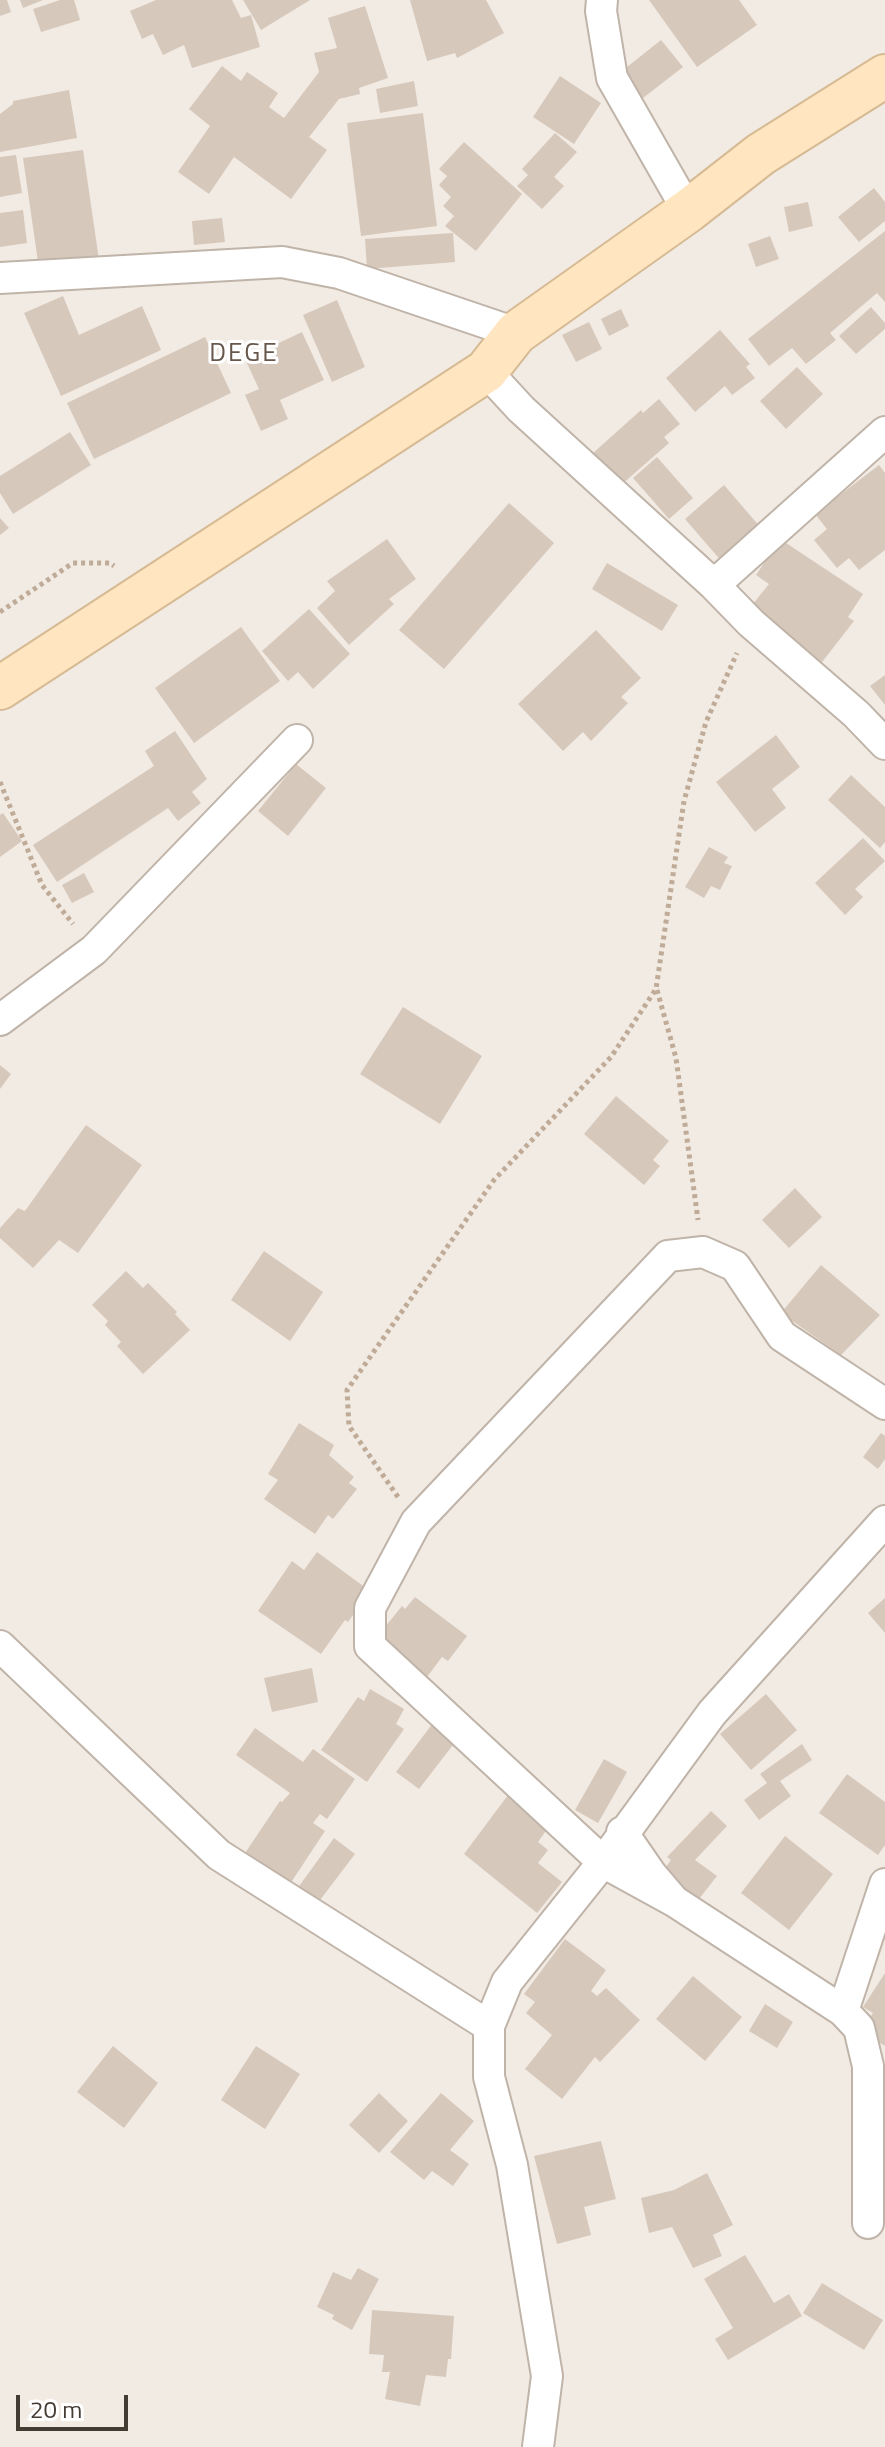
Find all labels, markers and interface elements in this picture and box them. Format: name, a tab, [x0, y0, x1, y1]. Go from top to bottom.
district label: DEGE	[209, 339, 279, 371]
scale bar	[20, 2379, 132, 2429]
text: 20 m	[30, 2391, 82, 2427]

